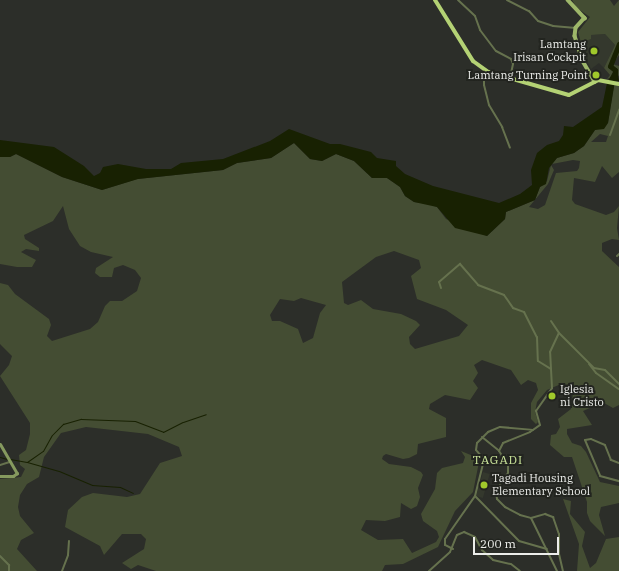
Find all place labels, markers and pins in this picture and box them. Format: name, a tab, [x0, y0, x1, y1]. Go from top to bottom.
place label: Lamtang Irisan Cockpit	[513, 38, 586, 64]
marker: Lamtang Irisan Cockpit	[589, 46, 599, 56]
place label: Lamtang Turning Point	[468, 68, 588, 82]
marker: Lamtang Turning Point	[591, 70, 601, 80]
place label: Iglesia ni Cristo	[560, 383, 604, 409]
marker: Iglesia ni Cristo	[547, 391, 557, 401]
place label: Tagadi Housing Elementary School	[492, 472, 590, 498]
marker: Tagadi Housing Elementary School	[479, 480, 489, 490]

